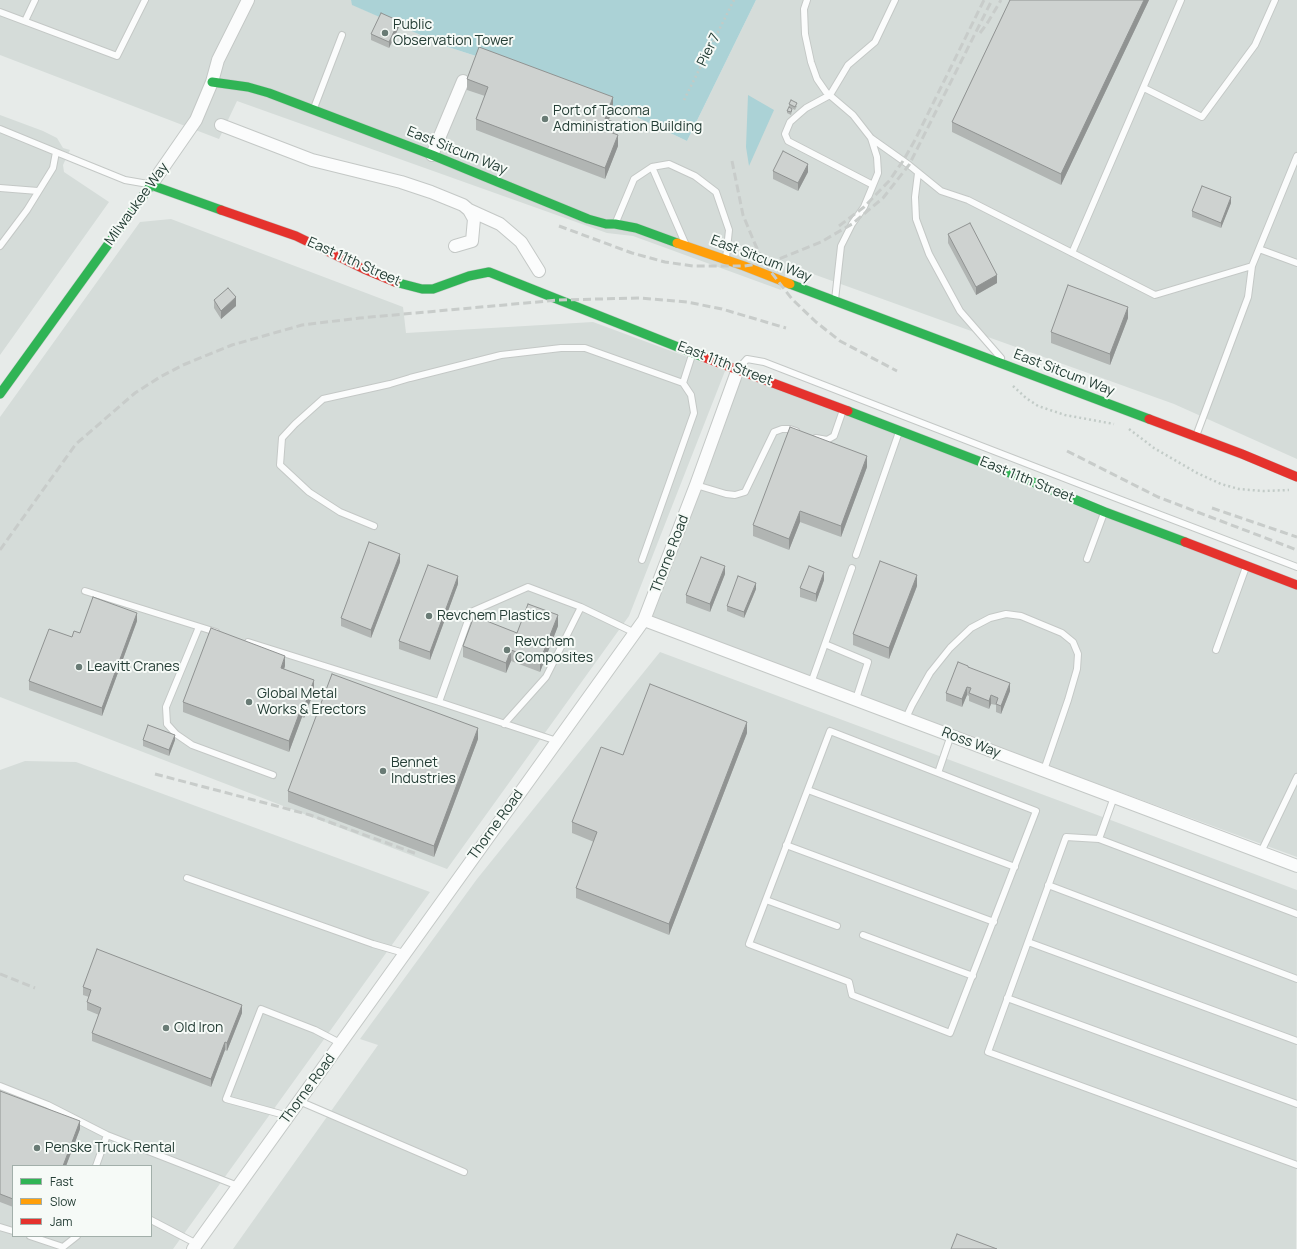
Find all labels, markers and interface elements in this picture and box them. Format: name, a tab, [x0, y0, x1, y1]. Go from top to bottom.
place label: Public Observation Tower	[393, 17, 514, 50]
marker: Public Observation Tower	[380, 28, 390, 38]
street label: Pier 7	[694, 31, 724, 69]
place label: Port of Tacoma Administration Building	[553, 103, 702, 136]
marker: Port of Tacoma Administration Building	[540, 114, 550, 124]
street label: East Sitcum Way	[404, 123, 510, 179]
street label: Milwaukee Way	[101, 159, 173, 249]
street label: East Sitcum Way	[708, 232, 814, 286]
street label: East 11th Street	[305, 234, 403, 290]
street label: East 11th Street	[675, 338, 775, 390]
street label: East Sitcum Way	[1011, 346, 1117, 400]
street label: East 11th Street	[977, 453, 1077, 507]
street label: Thorne Road	[647, 513, 693, 595]
place label: Revchem Plastics	[437, 608, 550, 624]
marker: Revchem Plastics	[424, 611, 434, 621]
place label: Revchem Composites	[515, 634, 593, 666]
marker: Revchem Composites	[502, 645, 512, 655]
place label: Leavitt Cranes	[87, 659, 180, 675]
marker: Leavitt Cranes	[74, 662, 84, 672]
place label: Global Metal Works & Erectors	[257, 686, 366, 718]
marker: Global Metal Works & Erectors	[244, 697, 254, 707]
street label: Ross Way	[939, 724, 1003, 762]
place label: Bennet Industries	[391, 755, 456, 788]
marker: Bennet Industries	[378, 766, 388, 776]
street label: Thorne Road	[465, 787, 527, 863]
place label: Old Iron	[174, 1020, 223, 1036]
marker: Old Iron	[161, 1023, 171, 1033]
street label: Thorne Road	[277, 1051, 339, 1127]
place label: Penske Truck Rental	[45, 1140, 175, 1156]
marker: Penske Truck Rental	[32, 1143, 42, 1153]
legend	[12, 1165, 152, 1237]
text: Fast	[50, 1173, 74, 1190]
text: Slow	[50, 1193, 76, 1210]
text: Jam	[50, 1213, 72, 1230]

